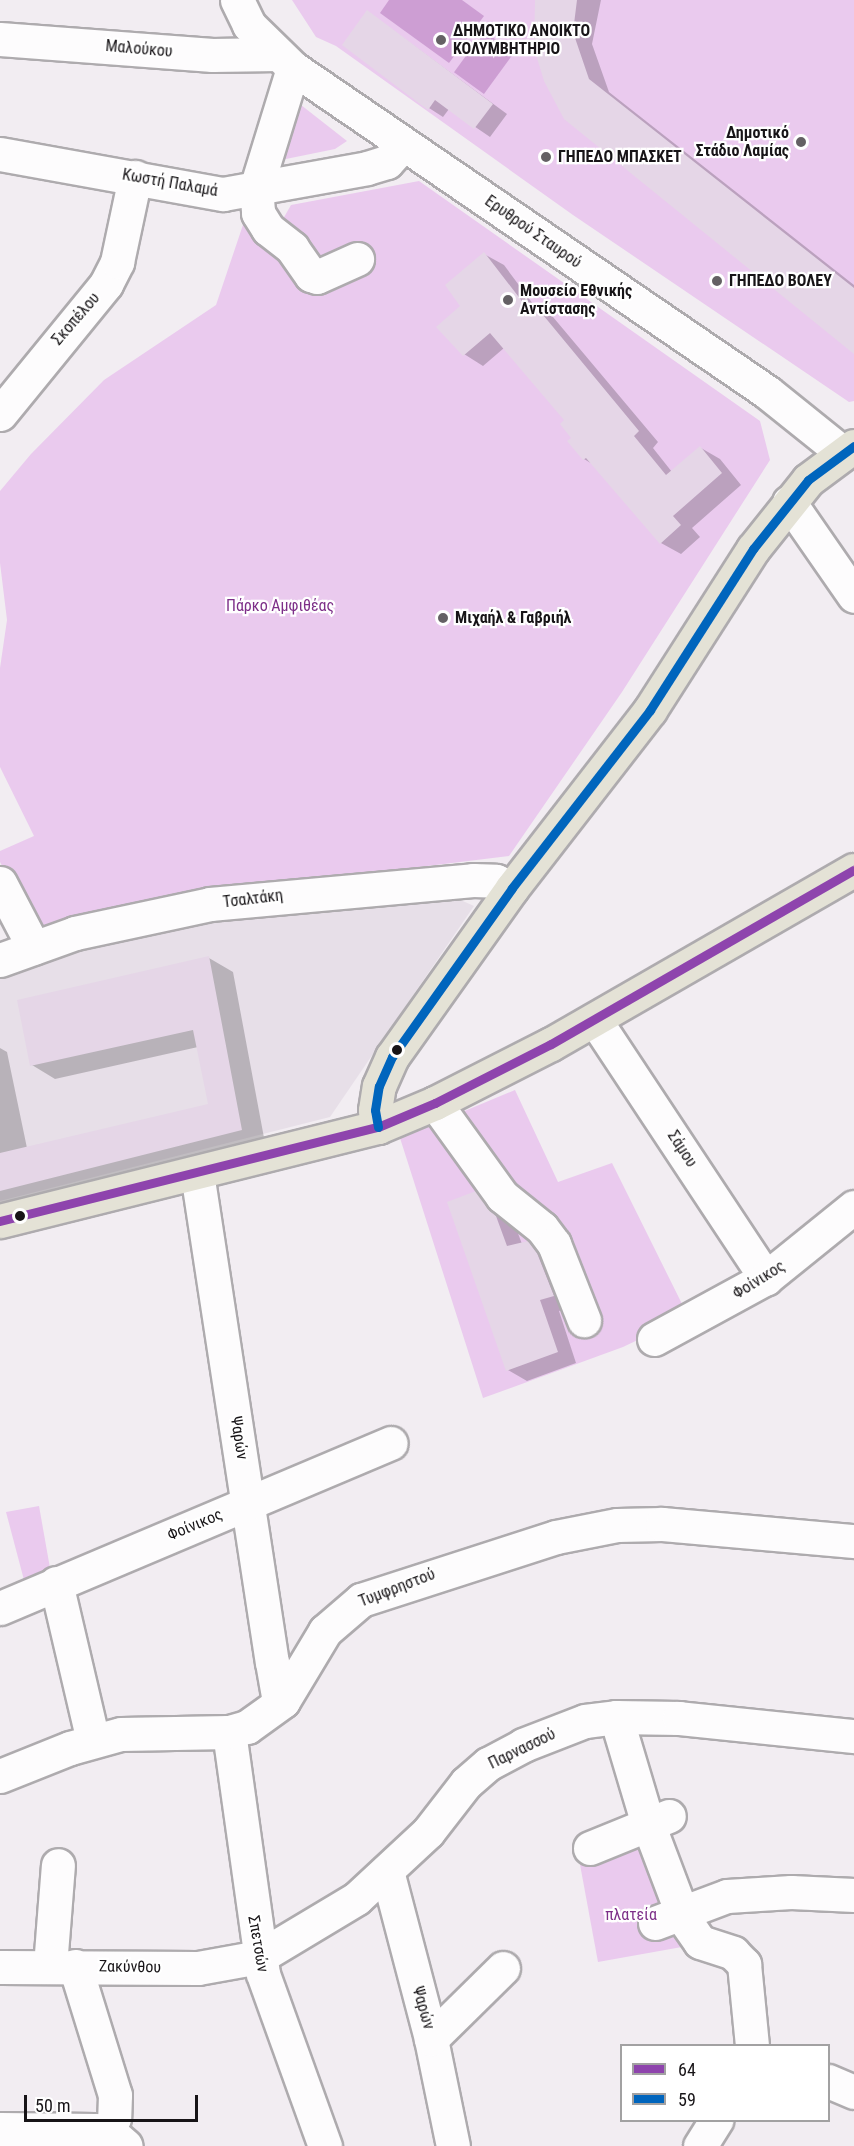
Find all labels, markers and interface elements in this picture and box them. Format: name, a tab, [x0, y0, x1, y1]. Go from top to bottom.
place label: ΔΗΜΟΤΙΚΟ ΑΝΟΙΚΤΟ ΚΟΛΥΜΒΗΤΗΡΙΟ	[453, 21, 590, 59]
marker: ΔΗΜΟΤΙΚΟ ΑΝΟΙΚΤΟ ΚΟΛΥΜΒΗΤΗΡΙΟ	[434, 33, 448, 47]
street label: Μαλούκου	[105, 37, 173, 61]
place label: Δημοτικό Στάδιο Λαμίας	[696, 123, 789, 161]
marker: Δημοτικό Στάδιο Λαμίας	[794, 135, 808, 149]
place label: ΓΗΠΕΔΟ ΜΠΑΣΚΕΤ	[558, 147, 682, 167]
marker: ΓΗΠΕΔΟ ΜΠΑΣΚΕΤ	[539, 150, 553, 164]
street label: Κωστή Παλαμά	[121, 165, 219, 201]
street label: Ερυθρού Σταυρού	[481, 192, 585, 272]
place label: ΓΗΠΕΔΟ ΒΟΛΕΥ	[729, 271, 832, 291]
marker: ΓΗΠΕΔΟ ΒΟΛΕΥ	[710, 274, 724, 288]
place label: Μουσείο Εθνικής Αντίστασης	[520, 281, 632, 319]
street label: Σκοπέλου	[48, 289, 104, 349]
marker: Μουσείο Εθνικής Αντίστασης	[501, 293, 515, 307]
park label: Πάρκο Αμφιθέας	[226, 596, 334, 616]
place label: Μιχαήλ & Γαβριήλ	[455, 608, 571, 628]
marker: Μιχαήλ & Γαβριήλ	[436, 611, 450, 625]
street label: Τσαλτάκη	[222, 886, 284, 912]
unlabelled marker	[391, 1044, 403, 1056]
street label: Σάμου	[663, 1127, 701, 1171]
unlabelled marker	[14, 1210, 26, 1222]
street label: Φοίνικος	[729, 1257, 789, 1303]
street label: Ψαρών	[226, 1415, 252, 1461]
street label: Φοίνικος	[165, 1505, 225, 1545]
street label: Τυμφρηστού	[356, 1565, 438, 1611]
street label: Παρνασσού	[485, 1725, 559, 1773]
park label: πλατεία	[605, 1905, 657, 1925]
street label: Σπετσών	[244, 1914, 272, 1974]
street label: Ζακύνθου	[99, 1957, 161, 1977]
street label: Ψαρών	[408, 1984, 438, 2032]
legend	[620, 2044, 830, 2122]
text: 64	[678, 2059, 696, 2080]
scale bar	[27, 2083, 201, 2121]
text: 59	[678, 2089, 696, 2110]
text: 50 m	[35, 2095, 70, 2116]

